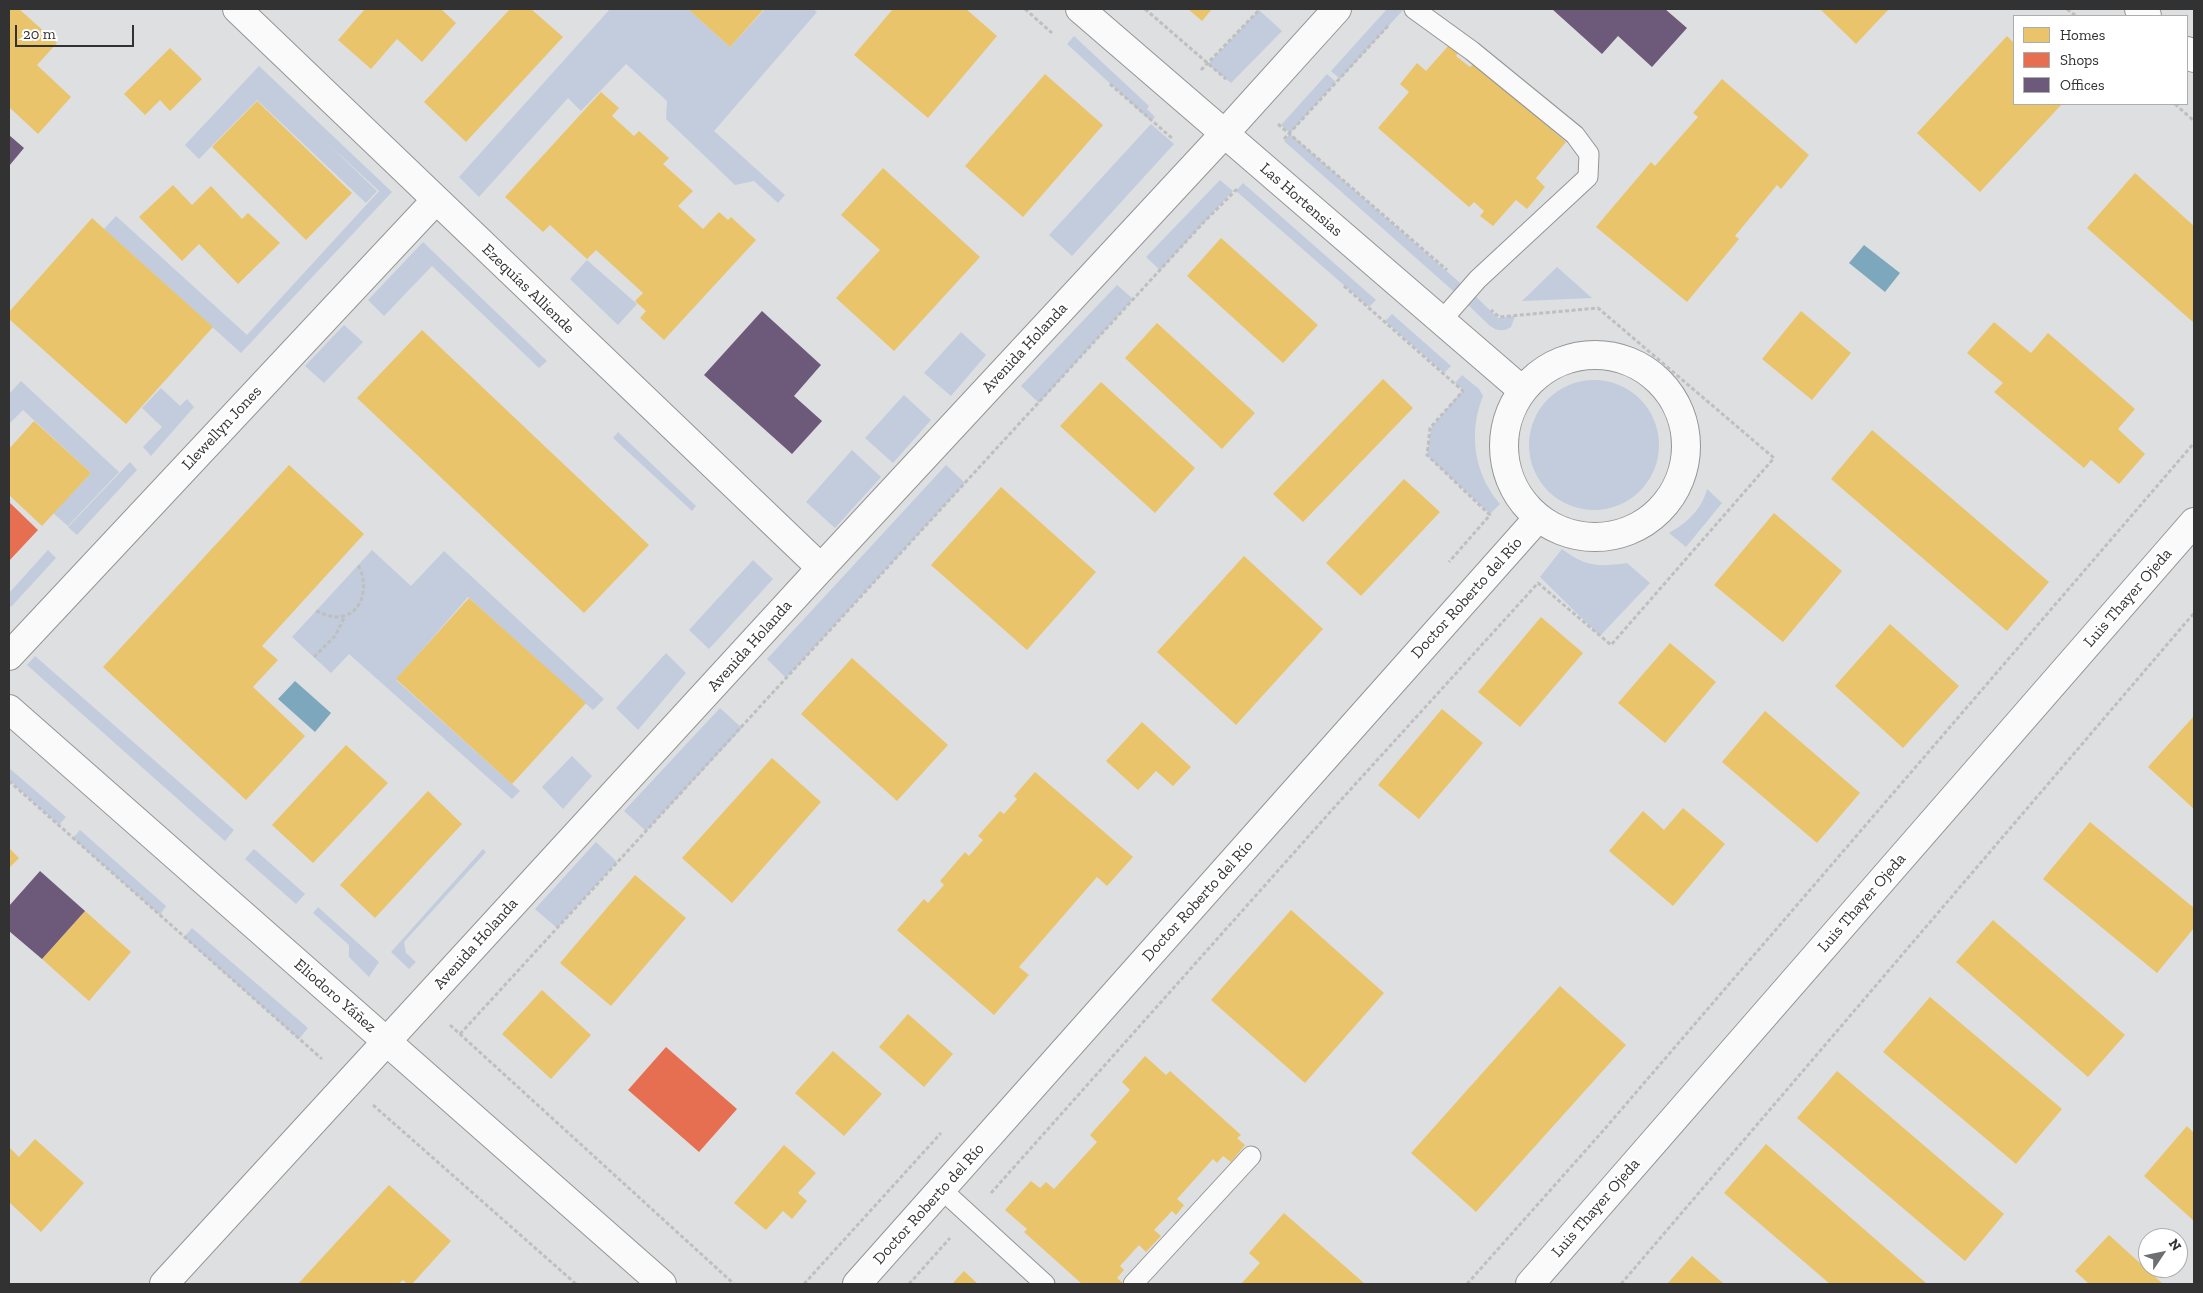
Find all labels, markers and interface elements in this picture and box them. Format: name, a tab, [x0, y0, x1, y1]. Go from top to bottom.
scale bar	[18, 15, 136, 47]
legend	[2013, 15, 2188, 105]
text: 20 m	[23, 25, 56, 43]
text: Homes	[2060, 26, 2105, 44]
text: Shops	[2060, 51, 2099, 69]
text: Offices	[2060, 76, 2104, 94]
street label: Las Hortensias	[1256, 159, 1346, 241]
street label: Ezequías Alliende	[478, 240, 578, 338]
street label: Avenida Holanda	[978, 299, 1072, 397]
street label: Llewellyn Jones	[178, 382, 266, 474]
street label: Doctor Roberto del Río	[1407, 533, 1527, 663]
street label: Luis Thayer Ojeda	[2080, 545, 2176, 651]
street label: Avenida Holanda	[704, 596, 796, 696]
street label: Doctor Roberto del Río	[1138, 836, 1258, 966]
street label: Luis Thayer Ojeda	[1814, 850, 1910, 956]
street label: Avenida Holanda	[430, 894, 522, 994]
street label: Eliodoro Yáñez	[290, 955, 380, 1037]
street label: Doctor Roberto del Río	[869, 1139, 989, 1269]
street label: Luis Thayer Ojeda	[1548, 1155, 1644, 1261]
north arrow	[2138, 1228, 2188, 1278]
text: N	[2165, 1236, 2185, 1254]

